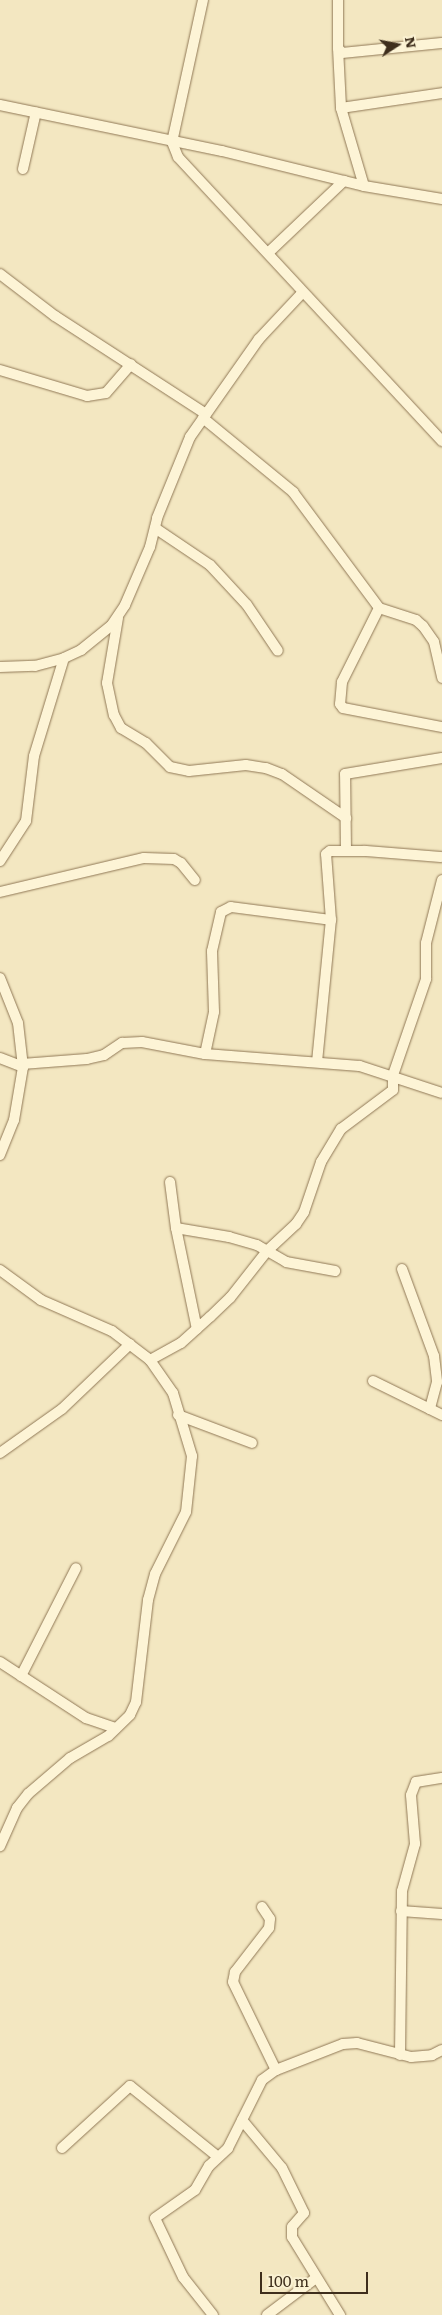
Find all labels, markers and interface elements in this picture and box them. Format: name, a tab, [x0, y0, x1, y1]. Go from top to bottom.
north arrow	[372, 20, 422, 70]
text: N	[401, 34, 423, 50]
scale bar	[262, 2262, 370, 2294]
text: 100 m	[268, 2269, 309, 2292]

